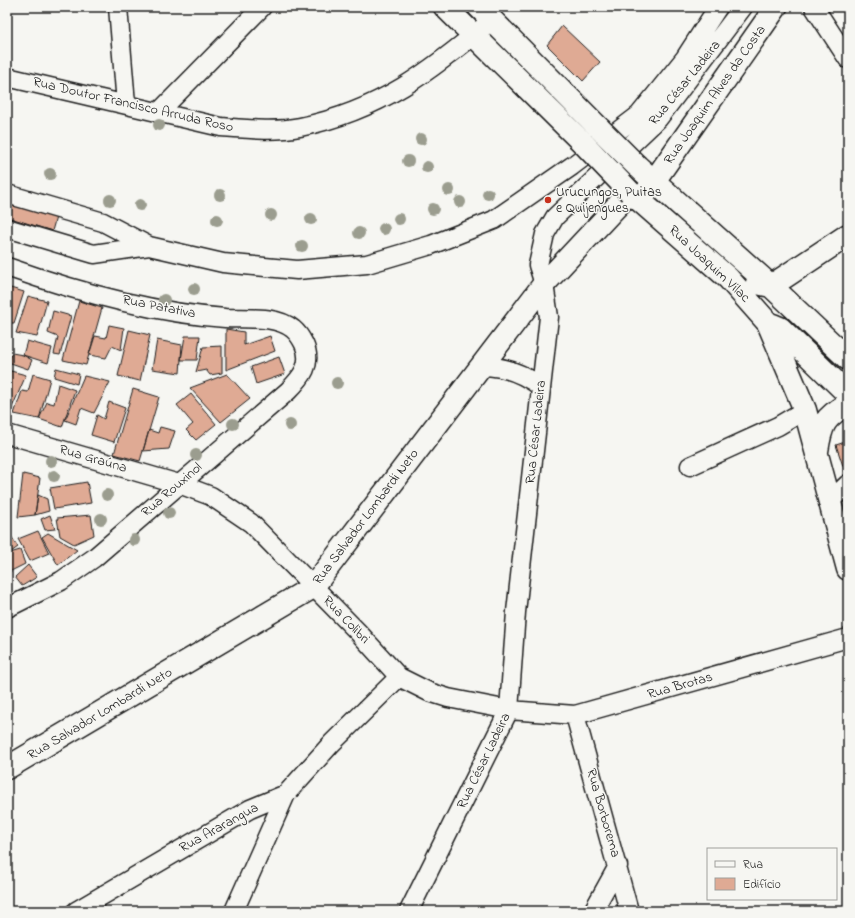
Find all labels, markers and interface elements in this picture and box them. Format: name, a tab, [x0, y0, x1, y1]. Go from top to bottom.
street label: Rua Joaquim Alves da Costa	[659, 21, 771, 169]
street label: Rua César Ladeira	[644, 36, 726, 130]
street label: Rua Doutor Francisco Arruda Roso	[31, 72, 235, 138]
place label: Urucungos, Puitas e Quijengues	[556, 182, 662, 220]
marker: Urucungos, Puitas e Quijengues	[543, 195, 553, 205]
street label: Rua Joaquim Vilac	[663, 220, 755, 308]
street label: Rua Patativa	[121, 290, 197, 324]
street label: Rua César Ladeira	[520, 379, 552, 485]
street label: Rua Graúna	[57, 439, 129, 479]
street label: Rua Salvador Lombardi Neto	[308, 444, 424, 590]
street label: Rua Rouxinol	[137, 458, 207, 522]
street label: Rua Colibri	[317, 591, 375, 649]
street label: Rua Salvador Lombardi Neto	[24, 662, 176, 766]
street label: Rua Brotas	[645, 667, 715, 705]
street label: Rua César Ladeira	[452, 709, 516, 813]
street label: Rua Borborema	[580, 766, 626, 860]
street label: Rua Ararangua	[175, 798, 263, 859]
legend	[707, 848, 837, 900]
text: Rua	[743, 856, 763, 874]
text: Edifício	[743, 876, 781, 894]

